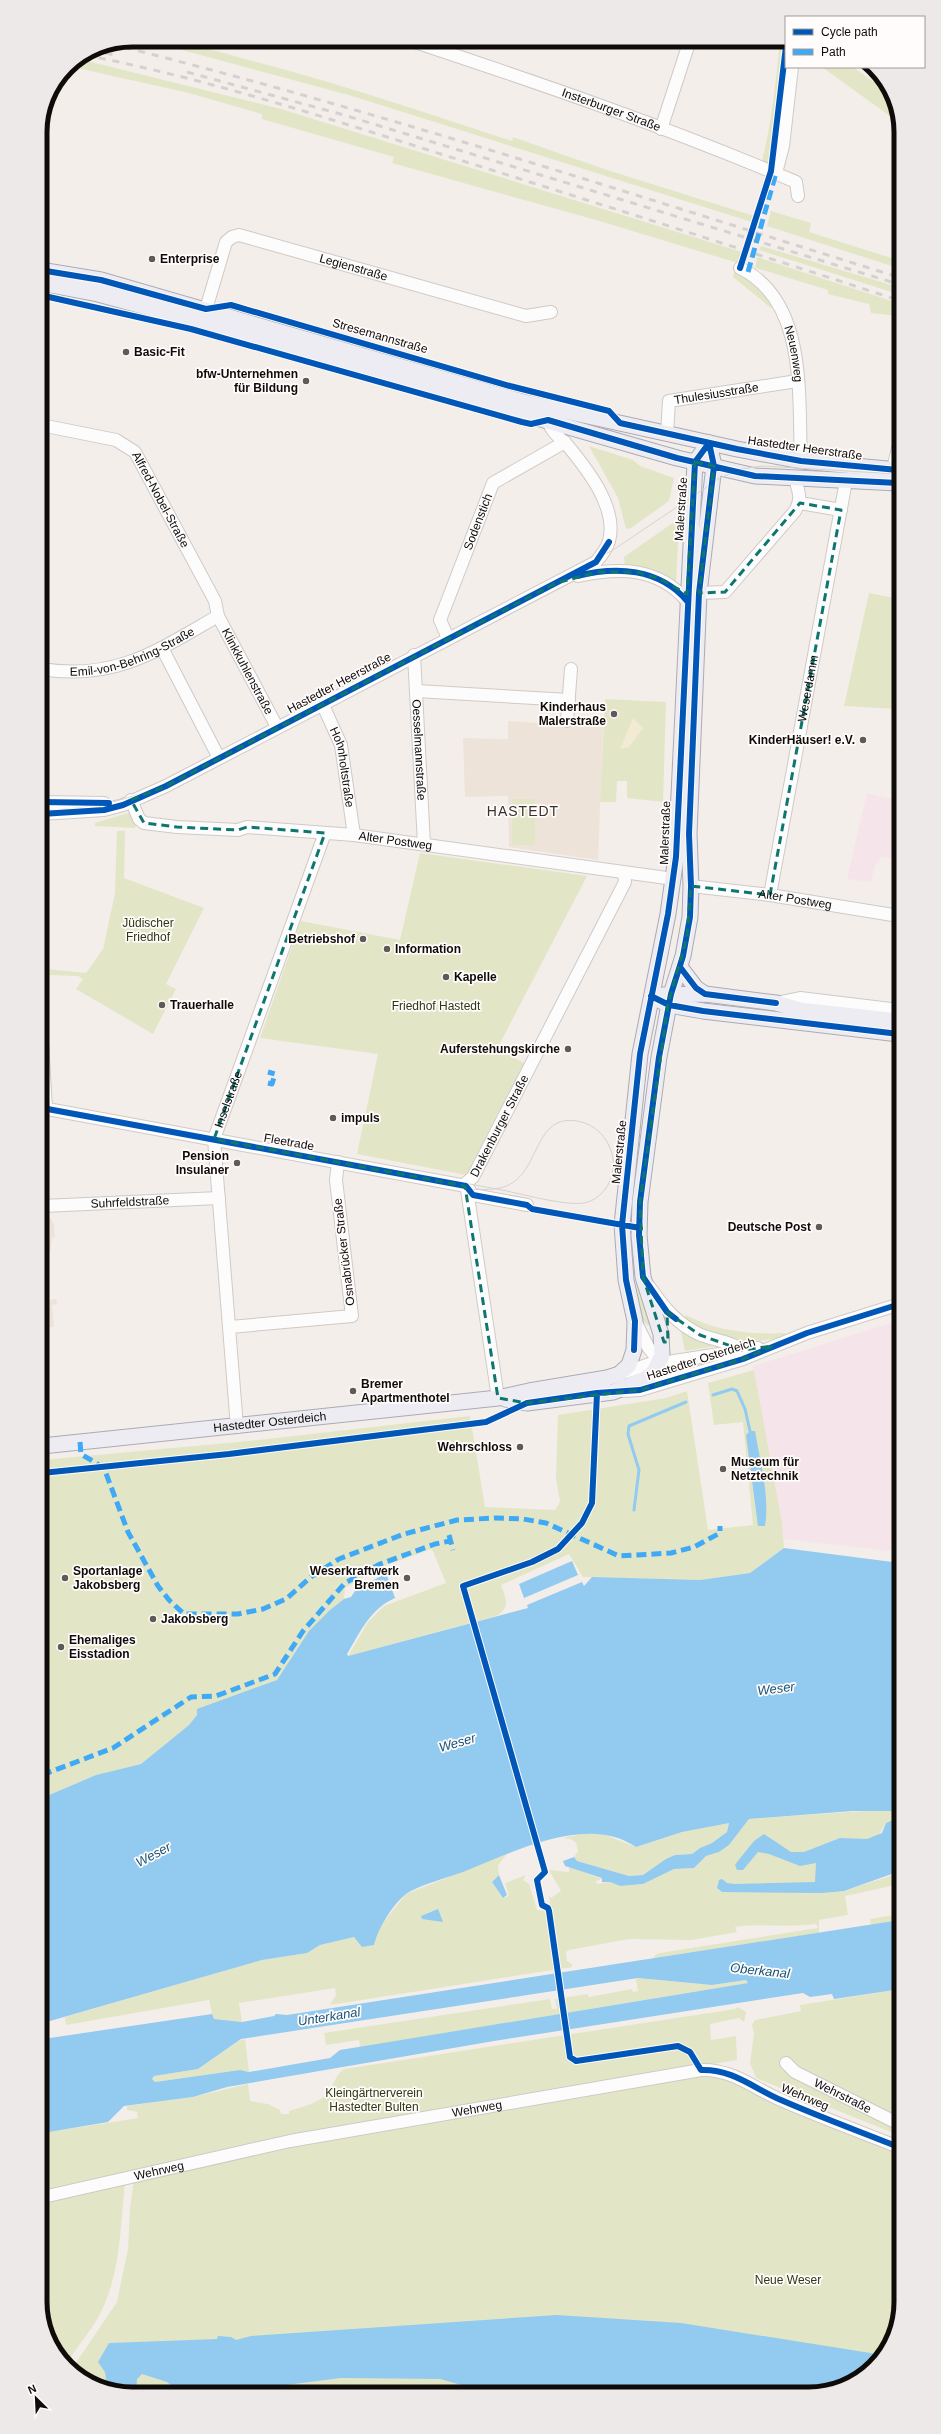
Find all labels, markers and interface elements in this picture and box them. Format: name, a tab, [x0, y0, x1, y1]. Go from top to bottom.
legend	[785, 16, 925, 68]
text: Cycle path	[821, 25, 878, 39]
text: Path	[821, 45, 846, 59]
street label: Insterburger Straße	[560, 85, 663, 134]
street label: Legienstraße	[318, 251, 389, 284]
place label: Enterprise	[160, 252, 220, 266]
marker: Enterprise	[147, 254, 157, 264]
street label: Stresemannstraße	[331, 316, 430, 356]
street label: Neuenweg	[781, 324, 805, 383]
place label: Basic-Fit	[134, 345, 185, 359]
marker: Basic-Fit	[121, 347, 131, 357]
place label: bfw-Unternehmen für Bildung	[196, 367, 298, 395]
marker: bfw-Unternehmen für Bildung	[301, 376, 311, 386]
street label: Thulesiusstraße	[673, 380, 760, 407]
street label: Hastedter Heerstraße	[747, 433, 863, 463]
street label: Alfred-Nobel-Straße	[129, 449, 192, 550]
street label: Malerstraße	[672, 476, 690, 541]
street label: Sodenstich	[461, 492, 495, 552]
street label: Emil-von-Behring-Straße	[70, 624, 197, 679]
street label: Klinkkuhlenstraße	[219, 626, 276, 717]
street label: Hastedter Heerstraße	[285, 650, 394, 716]
street label: Weserdamm	[795, 654, 821, 723]
street label: Oesselmannstraße	[409, 699, 429, 801]
place label: Kinderhaus Malerstraße	[539, 700, 606, 728]
marker: Kinderhaus Malerstraße	[609, 709, 619, 719]
street label: Hohnholtstraße	[327, 725, 357, 809]
place label: KinderHäuser! e.V.	[749, 733, 855, 747]
marker: KinderHäuser! e.V.	[858, 735, 868, 745]
street label: Malerstraße	[657, 800, 673, 865]
district label: HASTEDT	[487, 803, 559, 819]
street label: Alter Postweg	[358, 829, 433, 853]
street label: Alter Postweg	[758, 887, 833, 912]
park label: Jüdischer Friedhof	[122, 916, 174, 944]
place label: Betriebshof	[288, 932, 356, 946]
marker: Betriebshof	[358, 934, 368, 944]
place label: Information	[395, 942, 461, 956]
marker: Information	[382, 944, 392, 954]
place label: Kapelle	[454, 970, 497, 984]
marker: Kapelle	[441, 972, 451, 982]
place label: Trauerhalle	[170, 998, 234, 1012]
park label: Friedhof Hastedt	[392, 999, 481, 1013]
marker: Trauerhalle	[157, 1000, 167, 1010]
place label: Auferstehungskirche	[440, 1042, 560, 1056]
marker: Auferstehungskirche	[563, 1044, 573, 1054]
street label: Inselstraße	[212, 1069, 245, 1130]
street label: Drakenburger Straße	[467, 1072, 532, 1179]
place label: impuls	[341, 1111, 380, 1125]
marker: impuls	[328, 1113, 338, 1123]
street label: Malerstraße	[609, 1119, 629, 1185]
street label: Fleetrade	[263, 1131, 315, 1153]
place label: Pension Insulaner	[176, 1149, 229, 1177]
marker: Pension Insulaner	[232, 1158, 242, 1168]
street label: Suhrfeldstraße	[90, 1193, 170, 1211]
street label: Osnabrücker Straße	[330, 1197, 358, 1306]
place label: Deutsche Post	[728, 1220, 811, 1234]
marker: Deutsche Post	[814, 1222, 824, 1232]
street label: Hastedter Osterdeich	[645, 1335, 757, 1383]
place label: Bremer Apartmenthotel	[361, 1377, 450, 1405]
marker: Bremer Apartmenthotel	[348, 1386, 358, 1396]
street label: Hastedter Osterdeich	[213, 1409, 327, 1435]
place label: Wehrschloss	[438, 1440, 512, 1454]
marker: Wehrschloss	[515, 1442, 525, 1452]
place label: Museum für Netztechnik	[731, 1455, 799, 1483]
marker: Museum für Netztechnik	[718, 1464, 728, 1474]
place label: Sportanlage Jakobsberg	[73, 1564, 143, 1592]
place label: Weserkraftwerk Bremen	[310, 1564, 399, 1592]
marker: Sportanlage Jakobsberg	[60, 1573, 70, 1583]
marker: Weserkraftwerk Bremen	[402, 1573, 412, 1583]
place label: Jakobsberg	[161, 1612, 228, 1626]
marker: Jakobsberg	[148, 1614, 158, 1624]
place label: Ehemaliges Eisstadion	[69, 1633, 136, 1661]
marker: Ehemaliges Eisstadion	[56, 1642, 66, 1652]
water label: Weser	[757, 1679, 796, 1698]
water label: Weser	[437, 1730, 478, 1755]
water label: Weser	[133, 1839, 174, 1870]
water label: Oberkanal	[729, 1960, 792, 1981]
water label: Unterkanal	[297, 2004, 362, 2029]
street label: Wehrstraße	[812, 2076, 874, 2116]
street label: Wehrweg	[779, 2081, 831, 2113]
park label: Kleingärtnerverein Hastedter Bulten	[325, 2086, 423, 2114]
street label: Wehrweg	[451, 2098, 503, 2120]
street label: Wehrweg	[133, 2158, 185, 2183]
park label: Neue Weser	[755, 2273, 821, 2287]
north arrow	[16, 2378, 56, 2418]
text: N	[26, 2382, 38, 2396]

